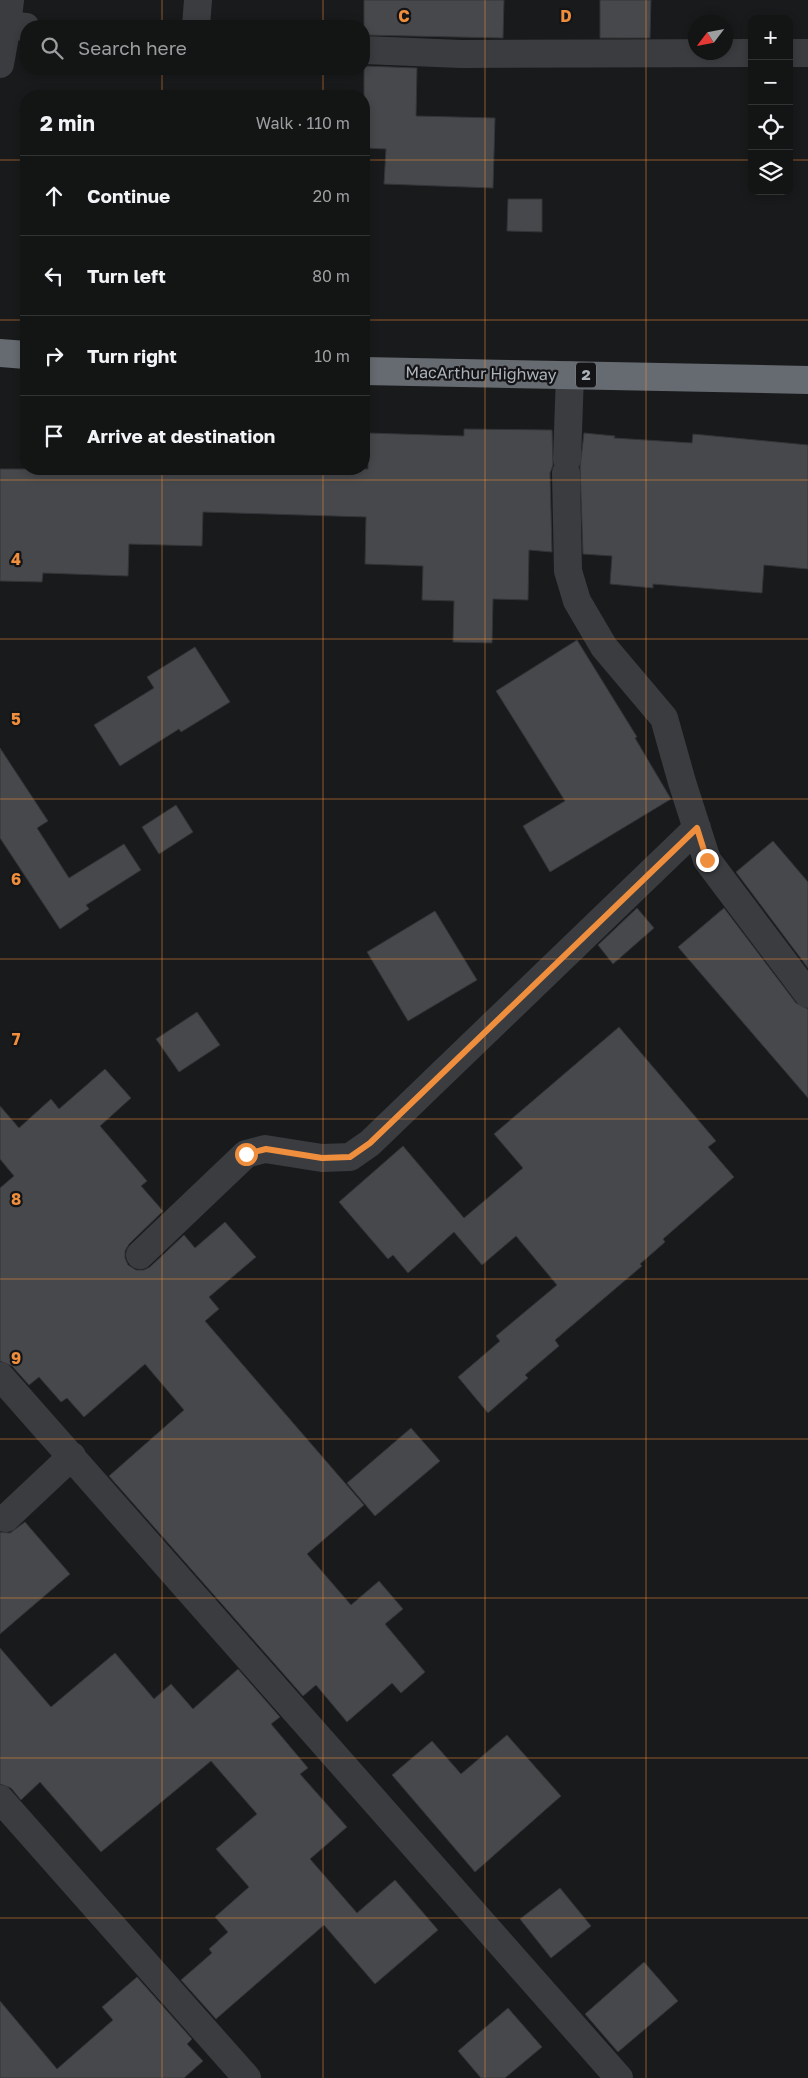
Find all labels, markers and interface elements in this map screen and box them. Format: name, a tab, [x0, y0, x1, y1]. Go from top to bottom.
text: C	[398, 6, 410, 26]
text: D	[560, 6, 572, 26]
north arrow	[688, 15, 733, 60]
map controls	[748, 15, 793, 195]
button: +	[748, 15, 793, 60]
search box	[20, 20, 370, 75]
icon: search	[38, 34, 66, 62]
text: Search here	[78, 36, 187, 59]
button: −	[748, 60, 793, 105]
button: locate	[748, 105, 793, 150]
text: 2 min	[40, 110, 95, 136]
text: Walk · 110 m	[256, 113, 350, 133]
button: layers	[748, 150, 793, 195]
icon: ahead	[40, 182, 68, 210]
text: Continue	[87, 184, 170, 207]
text: 20 m	[313, 186, 350, 206]
icon: left	[40, 262, 68, 290]
text: Turn left	[87, 264, 166, 287]
text: 80 m	[312, 266, 350, 286]
icon: right	[40, 342, 68, 370]
text: Turn right	[87, 344, 177, 367]
text: 10 m	[314, 346, 350, 366]
street label: MacArthur Highway	[405, 362, 557, 384]
road number: 2	[576, 362, 596, 388]
icon: arrive	[40, 422, 68, 450]
text: Arrive at destination	[87, 424, 275, 447]
text: 4	[11, 549, 21, 569]
text: 5	[11, 709, 21, 729]
route end	[696, 849, 719, 872]
text: 6	[11, 869, 21, 889]
text: 7	[12, 1029, 21, 1049]
route start	[235, 1143, 258, 1166]
text: 8	[11, 1189, 21, 1209]
text: 9	[11, 1348, 21, 1368]

